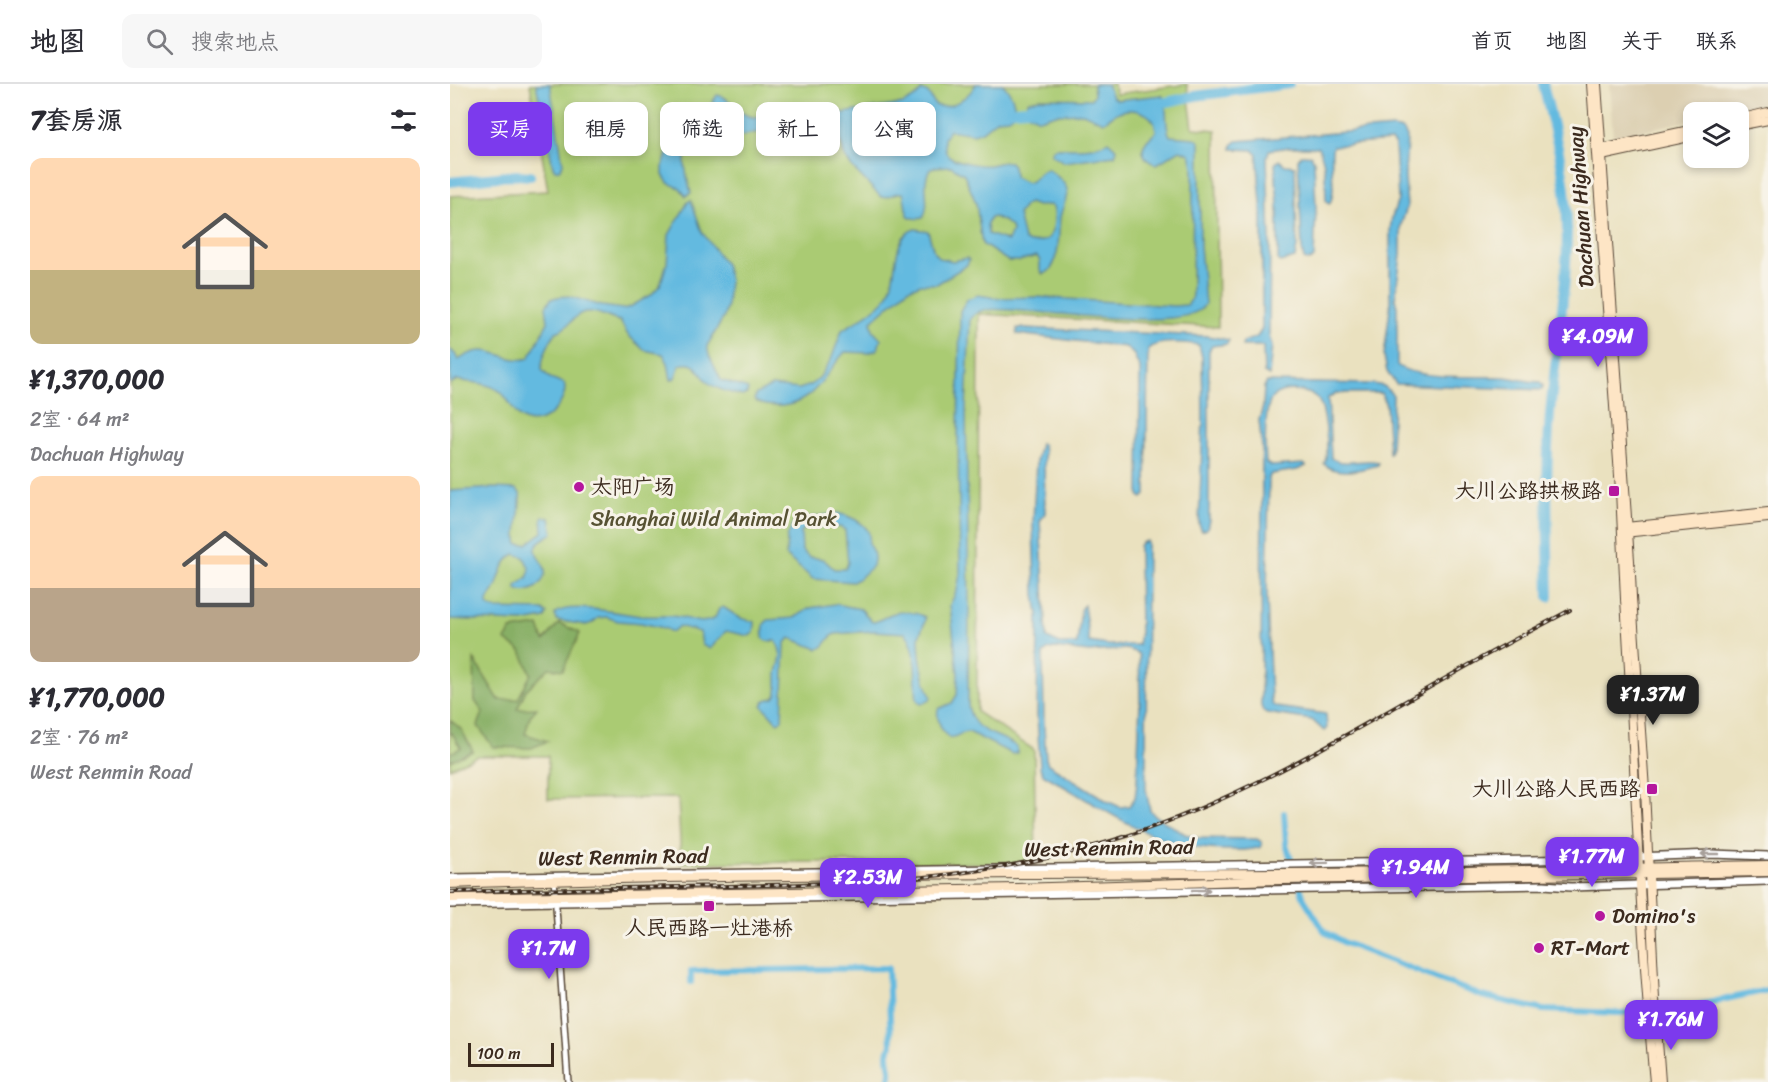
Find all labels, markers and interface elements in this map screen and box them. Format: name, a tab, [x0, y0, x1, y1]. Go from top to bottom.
search box	[122, 14, 542, 68]
text: 地图	[30, 17, 86, 66]
text: 搜索地点	[191, 22, 279, 61]
text: 首页	[1471, 22, 1513, 60]
text: 地图	[1546, 22, 1588, 60]
text: 关于	[1621, 22, 1663, 60]
text: 联系	[1696, 22, 1738, 60]
icon: search	[143, 25, 176, 58]
text: 7套房源	[30, 97, 123, 143]
chip: 买房	[468, 102, 552, 156]
chip: 租房	[564, 102, 648, 156]
chip: 筛选	[660, 102, 744, 156]
chip: 新上	[756, 102, 840, 156]
chip: 公寓	[852, 102, 936, 156]
map controls	[1683, 102, 1749, 168]
button: layers	[1683, 102, 1749, 168]
icon: filters	[387, 104, 420, 137]
street label: Dachuan Highway	[1556, 125, 1606, 289]
icon: home	[171, 197, 279, 305]
pin: ¥4.09M	[1549, 317, 1647, 368]
text: ¥4.09M	[1563, 319, 1633, 354]
text: ¥1,370,000	[30, 356, 164, 402]
text: 2室 · 64 m²	[30, 402, 130, 437]
text: Dachuan Highway	[30, 437, 184, 472]
place label: 太阳广场	[591, 468, 675, 506]
place label: 大川公路拱极路	[1455, 472, 1602, 510]
marker: 太阳广场	[572, 480, 586, 494]
marker: 大川公路拱极路	[1607, 484, 1621, 498]
park label: Shanghai Wild Animal Park	[591, 500, 837, 538]
icon: home	[171, 515, 279, 623]
text: ¥1,770,000	[30, 674, 165, 720]
pin: ¥1.37M	[1604, 675, 1702, 726]
text: ¥1.37M	[1621, 677, 1685, 712]
text: 2室 · 76 m²	[30, 720, 129, 755]
text: West Renmin Road	[30, 755, 192, 790]
place label: 大川公路人民西路	[1472, 770, 1640, 808]
marker: 大川公路人民西路	[1645, 782, 1659, 796]
street label: West Renmin Road	[1024, 827, 1196, 868]
street label: West Renmin Road	[538, 836, 710, 877]
pin: ¥1.77M	[1543, 837, 1641, 888]
text: ¥1.77M	[1560, 839, 1624, 874]
pin: ¥1.94M	[1367, 848, 1465, 899]
one-way arrow	[1700, 849, 1720, 860]
text: ¥1.94M	[1383, 850, 1449, 885]
one-way arrow	[1310, 857, 1330, 869]
pin: ¥2.53M	[819, 858, 917, 909]
text: ¥2.53M	[834, 860, 902, 895]
one-way arrow	[1191, 885, 1211, 896]
place label: Domino's	[1612, 897, 1696, 935]
marker: 人民西路一灶港桥	[702, 899, 716, 913]
place label: 人民西路一灶港桥	[625, 909, 793, 947]
marker: Domino's	[1593, 909, 1607, 923]
pin: ¥1.7M	[507, 929, 591, 980]
place label: RT-Mart	[1551, 929, 1630, 967]
text: ¥1.7M	[522, 931, 576, 966]
marker: RT-Mart	[1532, 941, 1546, 955]
pin: ¥1.76M	[1622, 1000, 1720, 1051]
text: ¥1.76M	[1639, 1002, 1703, 1037]
text: 100 m	[477, 1039, 521, 1068]
scale bar	[468, 1040, 554, 1068]

